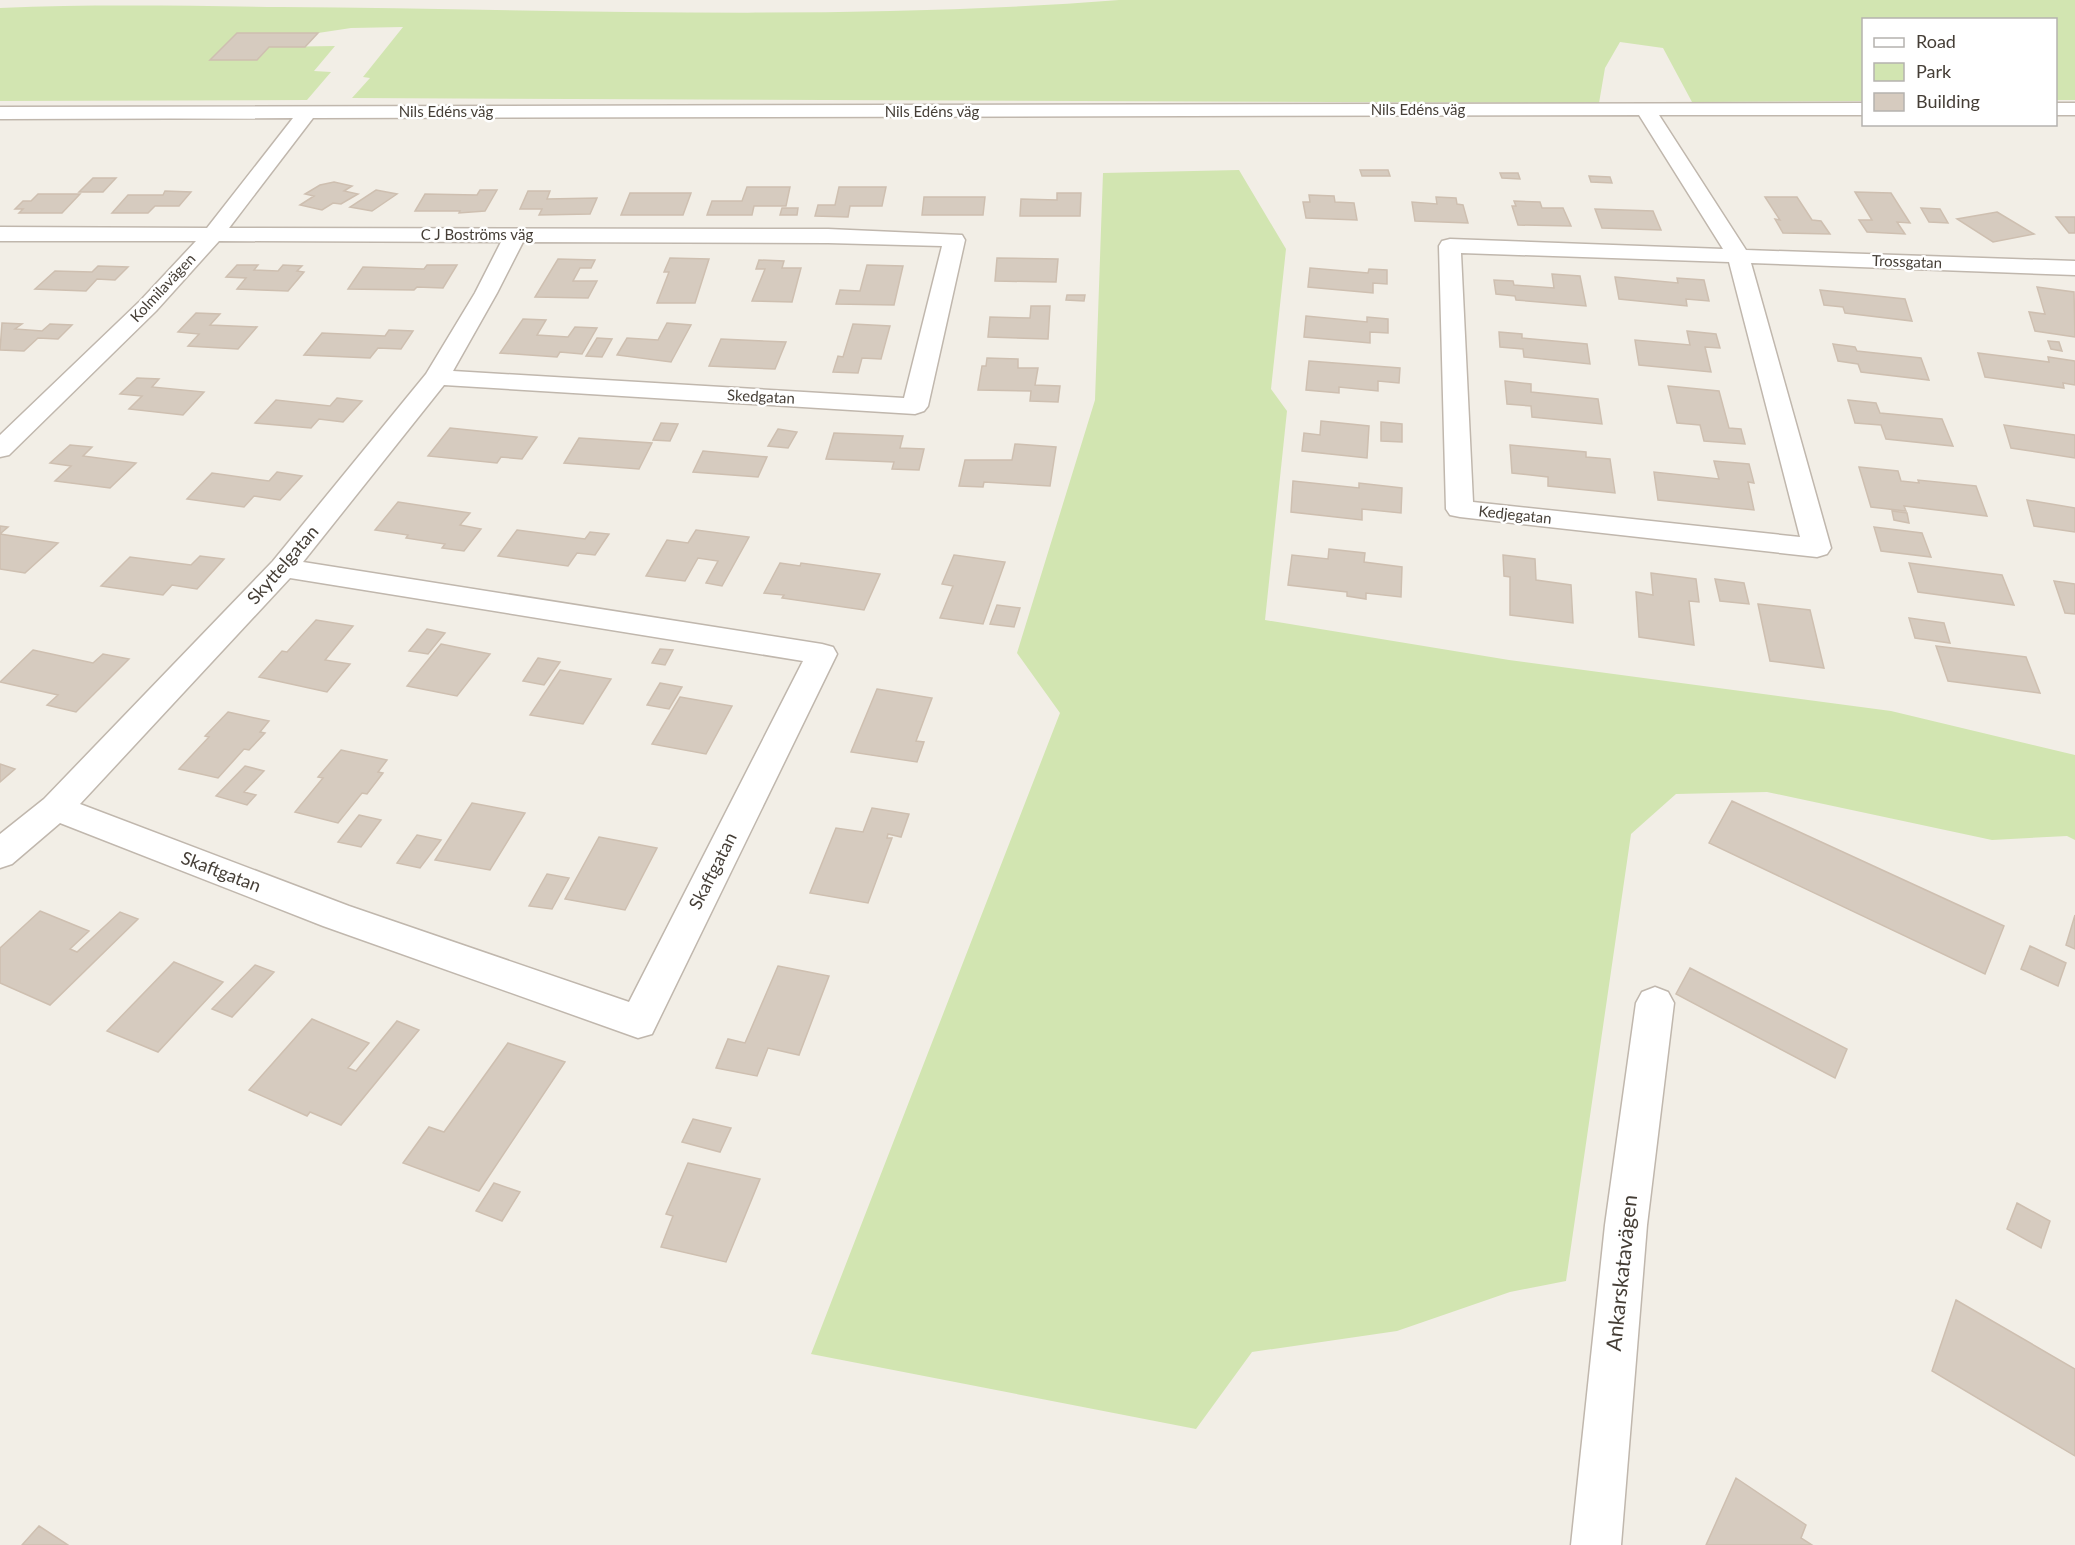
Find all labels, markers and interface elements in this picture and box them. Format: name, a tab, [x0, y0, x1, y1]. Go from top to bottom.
legend	[1862, 18, 2057, 126]
text: Road	[1916, 30, 1956, 52]
text: Park	[1916, 60, 1952, 82]
text: Building	[1916, 90, 1980, 112]
street label: Nils Edéns väg	[1371, 100, 1466, 118]
street label: Nils Edéns väg	[399, 102, 494, 120]
street label: Nils Edéns väg	[885, 102, 980, 120]
street label: C J Boströms väg	[421, 225, 533, 243]
street label: Kolmilavägen	[126, 249, 199, 325]
street label: Trossgatan	[1872, 251, 1942, 271]
street label: Skedgatan	[727, 385, 795, 407]
street label: Kedjegatan	[1478, 501, 1553, 527]
street label: Skyttelgatan	[242, 520, 323, 608]
street label: Skaftgatan	[683, 828, 741, 913]
street label: Skaftgatan	[178, 846, 264, 896]
street label: Ankarskatavägen	[1600, 1193, 1641, 1352]

